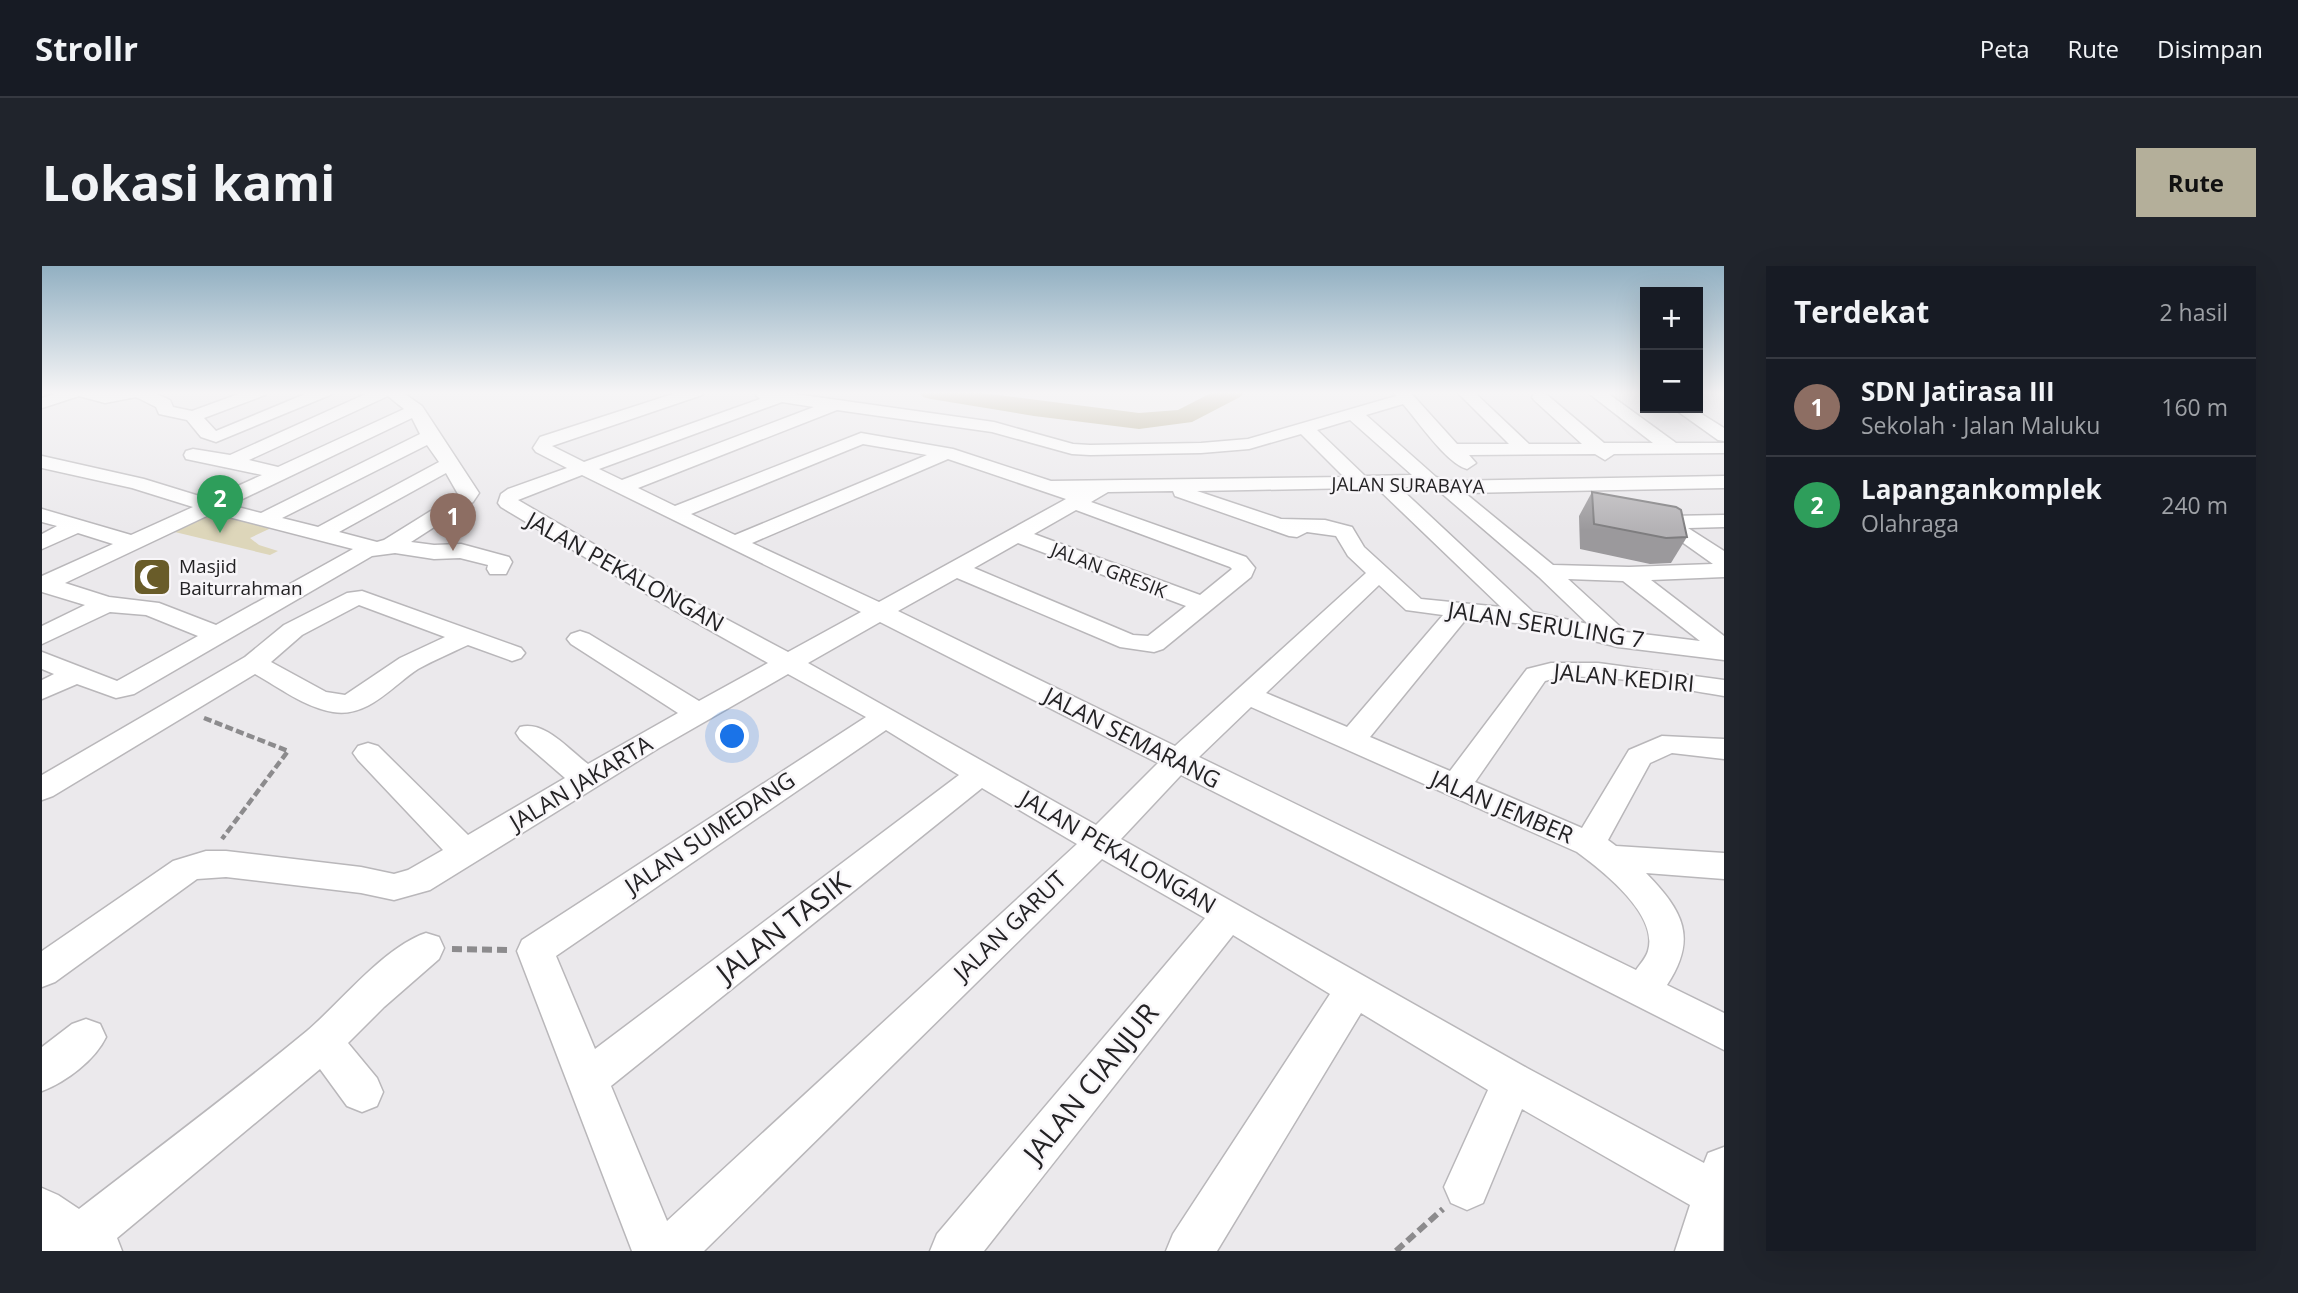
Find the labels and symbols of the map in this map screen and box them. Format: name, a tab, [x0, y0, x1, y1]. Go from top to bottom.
street label: JALAN SURABAYA	[1329, 471, 1485, 499]
pin: 2	[197, 475, 243, 533]
pin: 1	[430, 493, 476, 551]
street label: JALAN PEKALONGAN	[519, 502, 730, 639]
street label: JALAN GRESIK	[1046, 535, 1171, 604]
place label: Masjid Baiturrahman	[179, 553, 303, 601]
mosque icon: Masjid Baiturrahman	[131, 556, 173, 598]
street label: JALAN SERULING 7	[1444, 592, 1647, 655]
street label: JALAN KEDIRI	[1550, 655, 1696, 699]
street label: JALAN SEMARANG	[1037, 678, 1226, 795]
your location	[715, 719, 749, 753]
street label: JALAN JAKARTA	[501, 727, 658, 838]
street label: JALAN JEMBER	[1424, 761, 1579, 851]
street label: JALAN SUMEDANG	[616, 763, 801, 902]
street label: JALAN PEKALONGAN	[1013, 781, 1222, 920]
street label: JALAN TASIK	[706, 862, 858, 992]
street label: JALAN GARUT	[944, 863, 1073, 989]
street label: JALAN CIANJUR	[1012, 995, 1166, 1173]

